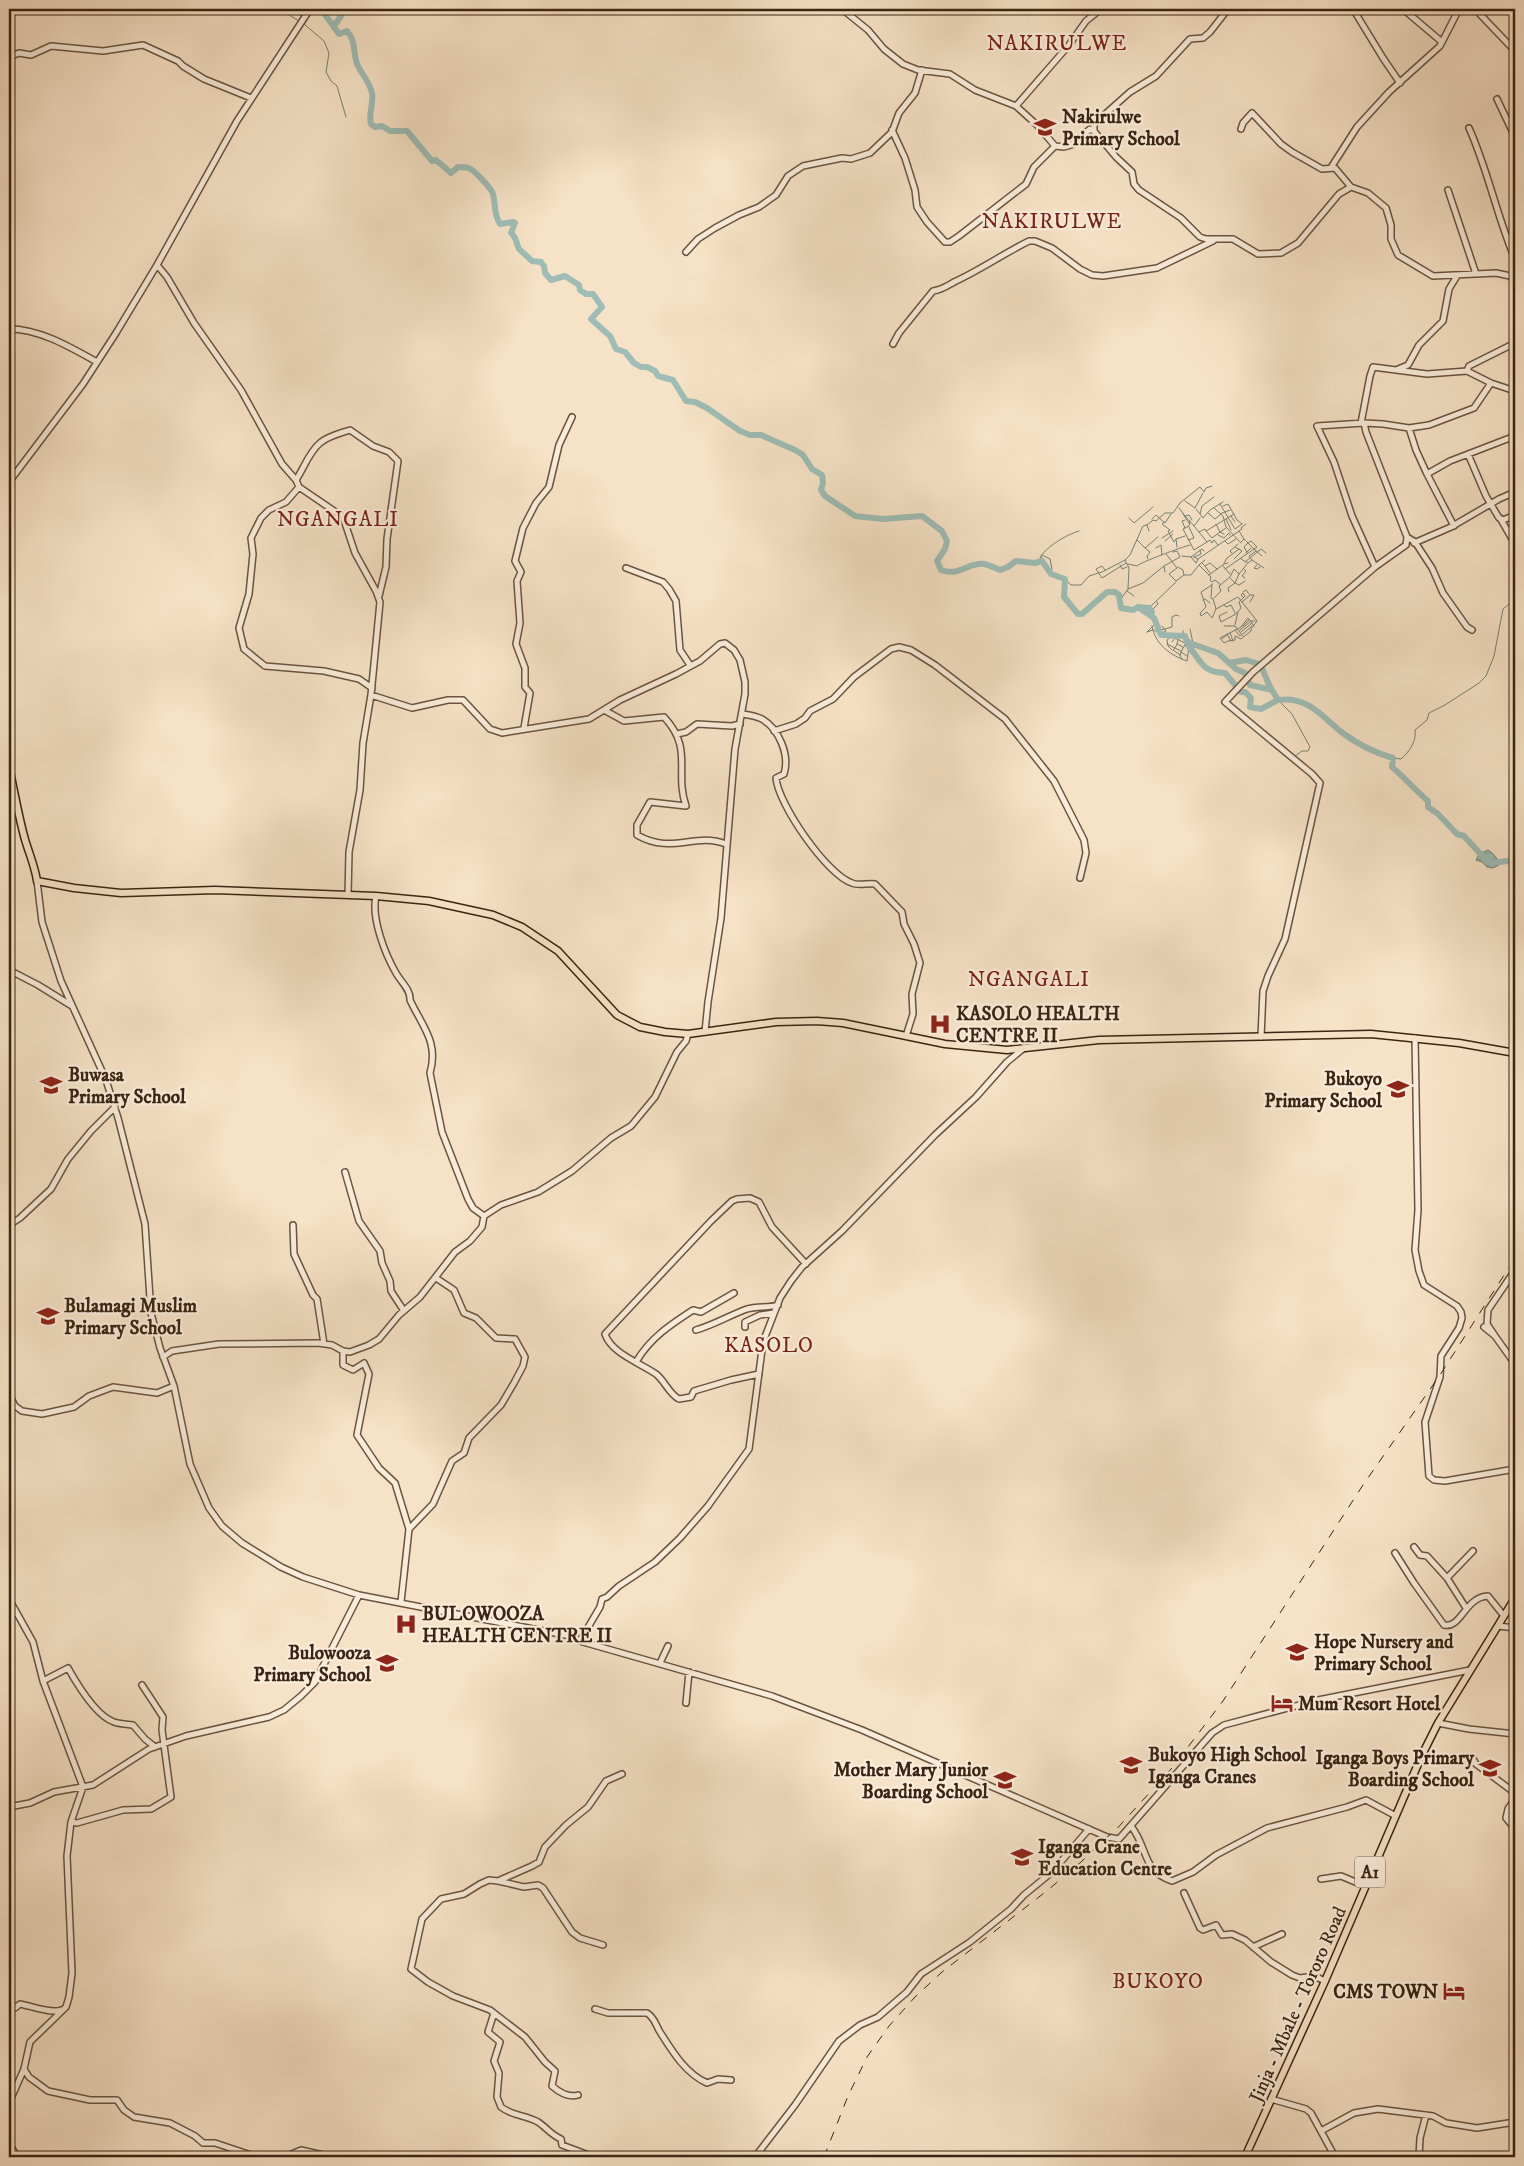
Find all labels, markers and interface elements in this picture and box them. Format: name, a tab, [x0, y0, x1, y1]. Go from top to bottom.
district label: NAKIRULWE	[987, 31, 1127, 57]
place label: Nakirulwe Primary School	[1062, 106, 1180, 151]
school or university icon: Nakirulwe Primary School	[1032, 114, 1058, 140]
district label: NAKIRULWE	[982, 209, 1122, 235]
district label: NGANGALI	[277, 507, 399, 533]
district label: NGANGALI	[968, 967, 1090, 993]
place label: KASOLO HEALTH CENTRE II	[956, 1003, 1120, 1048]
hospital icon: KASOLO HEALTH CENTRE II	[927, 1011, 953, 1037]
place label: Buwasa Primary School	[68, 1064, 186, 1109]
place label: Bukoyo Primary School	[1264, 1068, 1382, 1113]
school or university icon: Buwasa Primary School	[38, 1072, 64, 1098]
school or university icon: Bukoyo Primary School	[1385, 1076, 1411, 1102]
place label: Bulamagi Muslim Primary School	[64, 1295, 198, 1340]
school or university icon: Bulamagi Muslim Primary School	[35, 1303, 61, 1329]
district label: KASOLO	[724, 1333, 814, 1359]
place label: BULOWOOZA HEALTH CENTRE II	[422, 1603, 612, 1648]
hospital icon: BULOWOOZA HEALTH CENTRE II	[393, 1611, 419, 1637]
place label: Hope Nursery and Primary School	[1314, 1631, 1454, 1676]
school or university icon: Hope Nursery and Primary School	[1284, 1639, 1310, 1665]
place label: Bulowooza Primary School	[253, 1642, 372, 1687]
school or university icon: Bulowooza Primary School	[374, 1650, 400, 1676]
hotel icon: Mum Resort Hotel	[1269, 1690, 1295, 1716]
place label: Mum Resort Hotel	[1298, 1693, 1441, 1716]
place label: Bukoyo High School Iganga Cranes	[1148, 1744, 1307, 1789]
place label: Iganga Boys Primary Boarding School	[1315, 1747, 1475, 1792]
school or university icon: Bukoyo High School Iganga Cranes	[1118, 1752, 1144, 1778]
school or university icon: Iganga Boys Primary Boarding School	[1477, 1755, 1503, 1781]
place label: Mother Mary Junior Boarding School	[834, 1759, 989, 1804]
school or university icon: Mother Mary Junior Boarding School	[992, 1767, 1018, 1793]
place label: Iganga Crane Education Centre	[1038, 1836, 1172, 1881]
school or university icon: Iganga Crane Education Centre	[1009, 1844, 1035, 1870]
road number: A1	[1355, 1856, 1385, 1888]
street label: Jinja - Mbale - Tororo Road	[1244, 1903, 1352, 2108]
district label: BUKOYO	[1112, 1969, 1204, 1995]
hotel icon: CMS TOWN	[1441, 1978, 1467, 2004]
place label: CMS TOWN	[1333, 1981, 1438, 2004]

